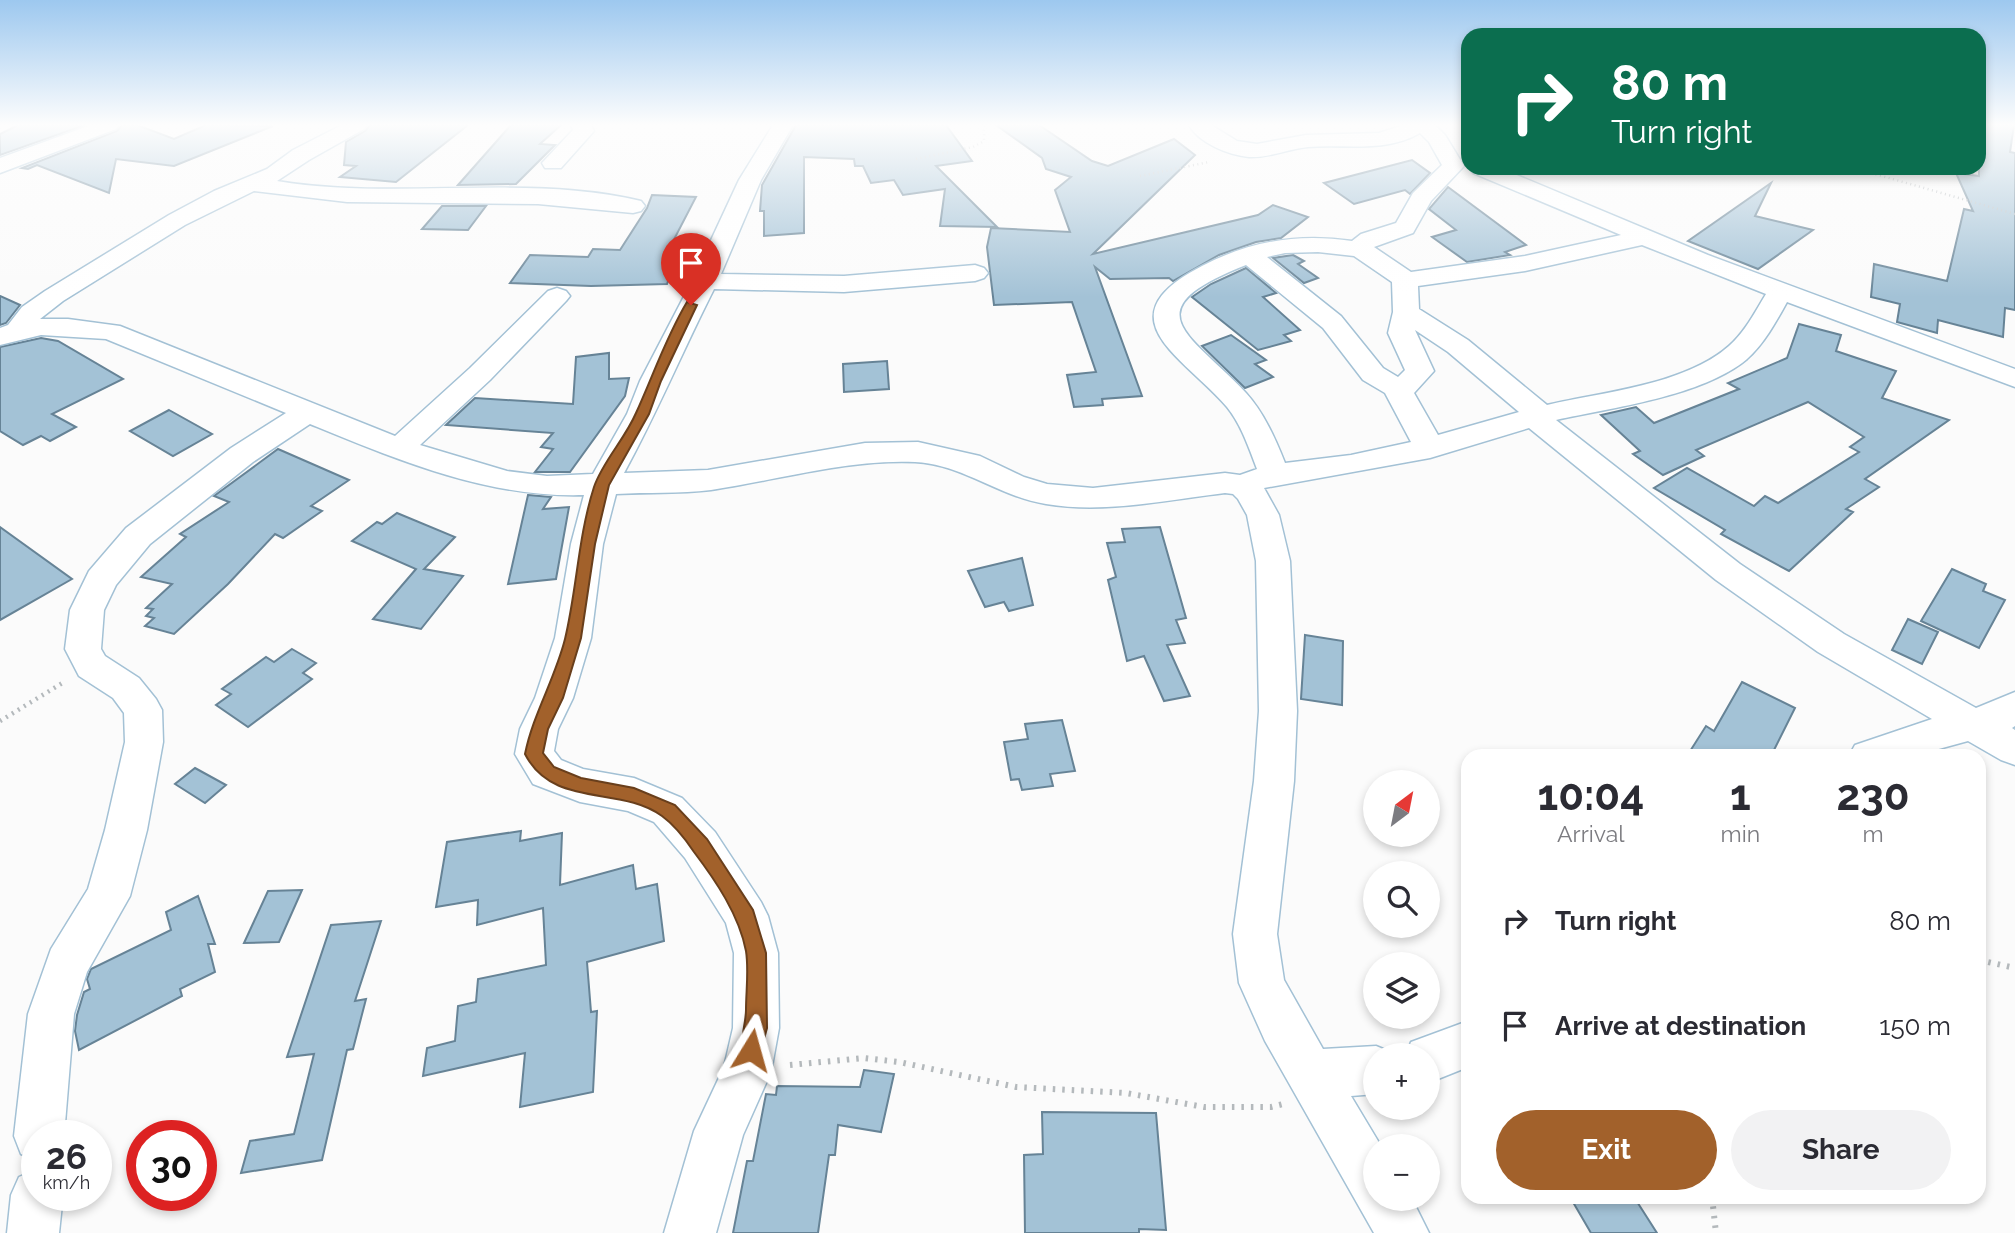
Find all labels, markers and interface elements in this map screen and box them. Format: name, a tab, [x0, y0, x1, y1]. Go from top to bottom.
text: 80 m	[1611, 54, 1728, 111]
icon: right	[1496, 56, 1587, 147]
text: Turn right	[1611, 113, 1752, 150]
pin	[661, 233, 721, 305]
icon: arrive	[672, 244, 710, 282]
north arrow	[1363, 770, 1440, 847]
map controls	[1363, 770, 1440, 1211]
text: 10:04	[1537, 771, 1644, 820]
text: 1	[1730, 771, 1751, 820]
text: 230	[1837, 771, 1910, 820]
text: Arrival	[1557, 820, 1625, 847]
text: min	[1721, 820, 1760, 847]
text: m	[1863, 820, 1884, 847]
button: search	[1363, 861, 1440, 938]
icon: right	[1496, 902, 1534, 940]
text: Turn right	[1555, 906, 1676, 936]
text: 80 m	[1889, 906, 1951, 936]
button: layers	[1363, 952, 1440, 1029]
icon: arrive	[1496, 1007, 1534, 1045]
text: Arrive at destination	[1555, 1011, 1806, 1041]
text: 150 m	[1879, 1011, 1951, 1041]
position arrow	[714, 1013, 788, 1087]
button: +	[1363, 1043, 1440, 1120]
button: Exit	[1496, 1110, 1717, 1190]
button: Share	[1731, 1110, 1951, 1190]
speed limit sign: 30	[126, 1120, 217, 1211]
button: −	[1363, 1134, 1440, 1211]
text: 26	[46, 1136, 87, 1177]
text: km/h	[43, 1172, 90, 1193]

